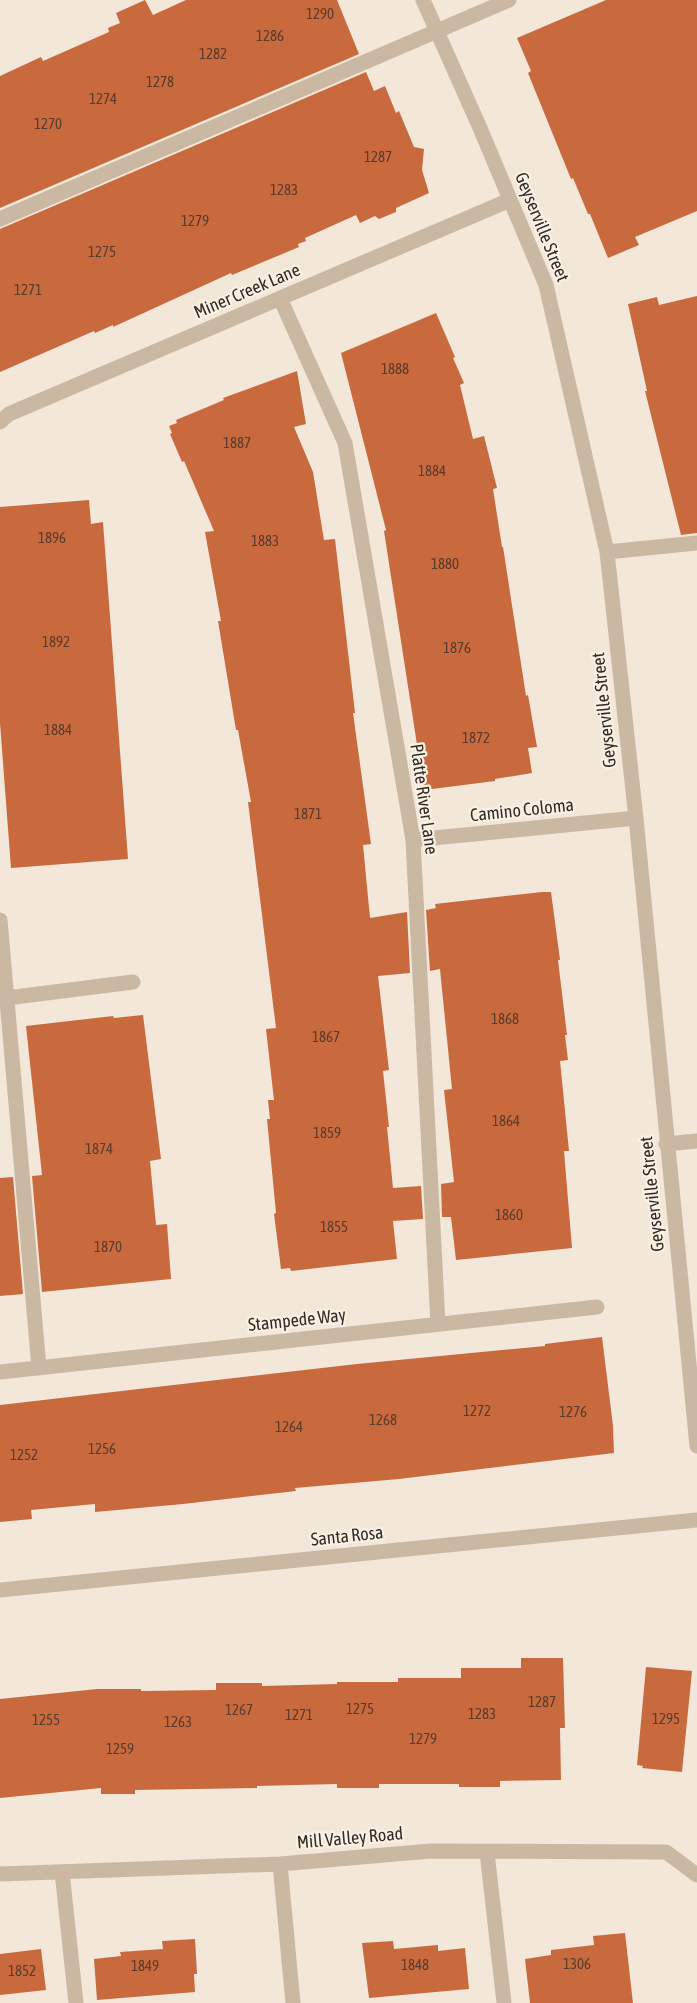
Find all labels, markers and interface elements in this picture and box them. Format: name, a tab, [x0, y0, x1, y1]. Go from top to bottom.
house number: 1290	[306, 5, 334, 22]
house number: 1286	[256, 27, 284, 44]
house number: 1282	[199, 45, 227, 62]
house number: 1278	[146, 73, 174, 90]
house number: 1274	[89, 90, 117, 107]
house number: 1270	[34, 115, 62, 132]
house number: 1287	[364, 148, 392, 165]
street label: Geyserville Street	[511, 169, 574, 284]
house number: 1283	[270, 181, 298, 198]
house number: 1279	[181, 212, 209, 229]
house number: 1275	[88, 243, 116, 260]
street label: Miner Creek Lane	[191, 259, 303, 322]
house number: 1271	[14, 281, 42, 298]
house number: 1888	[381, 360, 409, 377]
house number: 1887	[223, 434, 251, 451]
house number: 1884	[418, 462, 446, 479]
house number: 1896	[38, 529, 66, 546]
house number: 1883	[251, 532, 279, 549]
house number: 1880	[431, 555, 459, 572]
house number: 1892	[42, 633, 70, 650]
house number: 1876	[443, 639, 471, 656]
street label: Geyserville Street	[587, 651, 620, 769]
house number: 1884	[44, 721, 72, 738]
house number: 1872	[462, 729, 490, 746]
street label: Platte River Lane	[406, 742, 443, 856]
street label: Camino Coloma	[469, 794, 575, 825]
house number: 1871	[294, 805, 322, 822]
house number: 1868	[491, 1010, 519, 1027]
house number: 1867	[312, 1028, 340, 1045]
house number: 1864	[492, 1112, 520, 1129]
house number: 1859	[313, 1124, 341, 1141]
street label: Geyserville Street	[635, 1135, 668, 1253]
house number: 1874	[85, 1140, 113, 1157]
house number: 1860	[495, 1206, 523, 1223]
house number: 1855	[320, 1218, 348, 1235]
house number: 1870	[94, 1238, 122, 1255]
street label: Stampede Way	[247, 1304, 347, 1335]
house number: 1272	[463, 1402, 491, 1419]
house number: 1276	[559, 1403, 587, 1420]
house number: 1268	[369, 1411, 397, 1428]
house number: 1264	[275, 1418, 303, 1435]
house number: 1256	[88, 1440, 116, 1457]
house number: 1252	[10, 1446, 38, 1463]
street label: Santa Rosa	[310, 1521, 384, 1550]
house number: 1287	[528, 1693, 556, 1710]
house number: 1275	[346, 1700, 374, 1717]
house number: 1267	[225, 1701, 253, 1718]
house number: 1283	[468, 1705, 496, 1722]
house number: 1271	[285, 1706, 313, 1723]
house number: 1295	[652, 1710, 680, 1727]
house number: 1255	[32, 1711, 60, 1728]
house number: 1263	[164, 1713, 192, 1730]
house number: 1279	[409, 1730, 437, 1747]
house number: 1259	[106, 1740, 134, 1757]
street label: Mill Valley Road	[296, 1822, 404, 1853]
house number: 1306	[563, 1955, 591, 1972]
house number: 1848	[401, 1956, 429, 1973]
house number: 1849	[131, 1957, 159, 1974]
house number: 1852	[8, 1962, 36, 1979]

